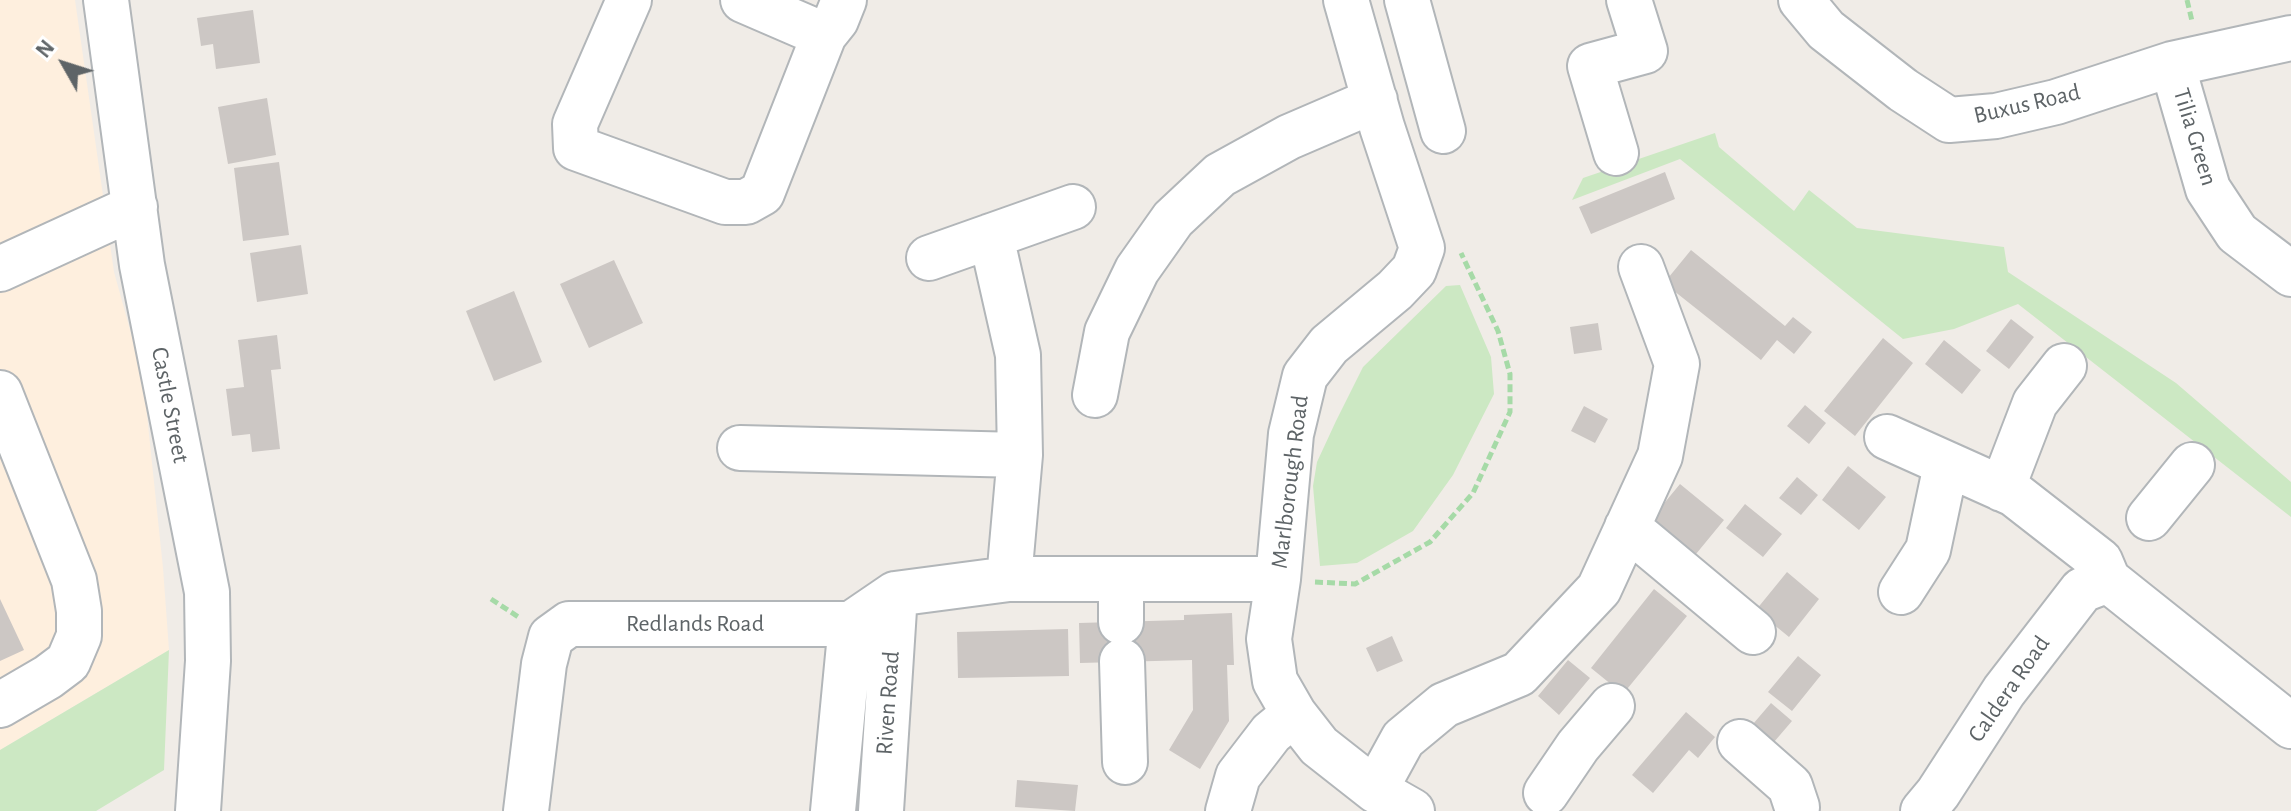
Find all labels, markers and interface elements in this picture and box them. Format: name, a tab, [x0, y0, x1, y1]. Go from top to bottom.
north arrow	[24, 24, 104, 104]
text: N	[32, 36, 59, 62]
street label: Buxus Road	[1971, 78, 2083, 130]
street label: Tilia Green	[2167, 85, 2223, 189]
street label: Castle Street	[145, 345, 195, 465]
street label: Marlborough Road	[1265, 394, 1315, 570]
street label: Redlands Road	[626, 610, 764, 638]
street label: Caldera Road	[1962, 630, 2056, 748]
street label: Riven Road	[870, 650, 906, 756]

